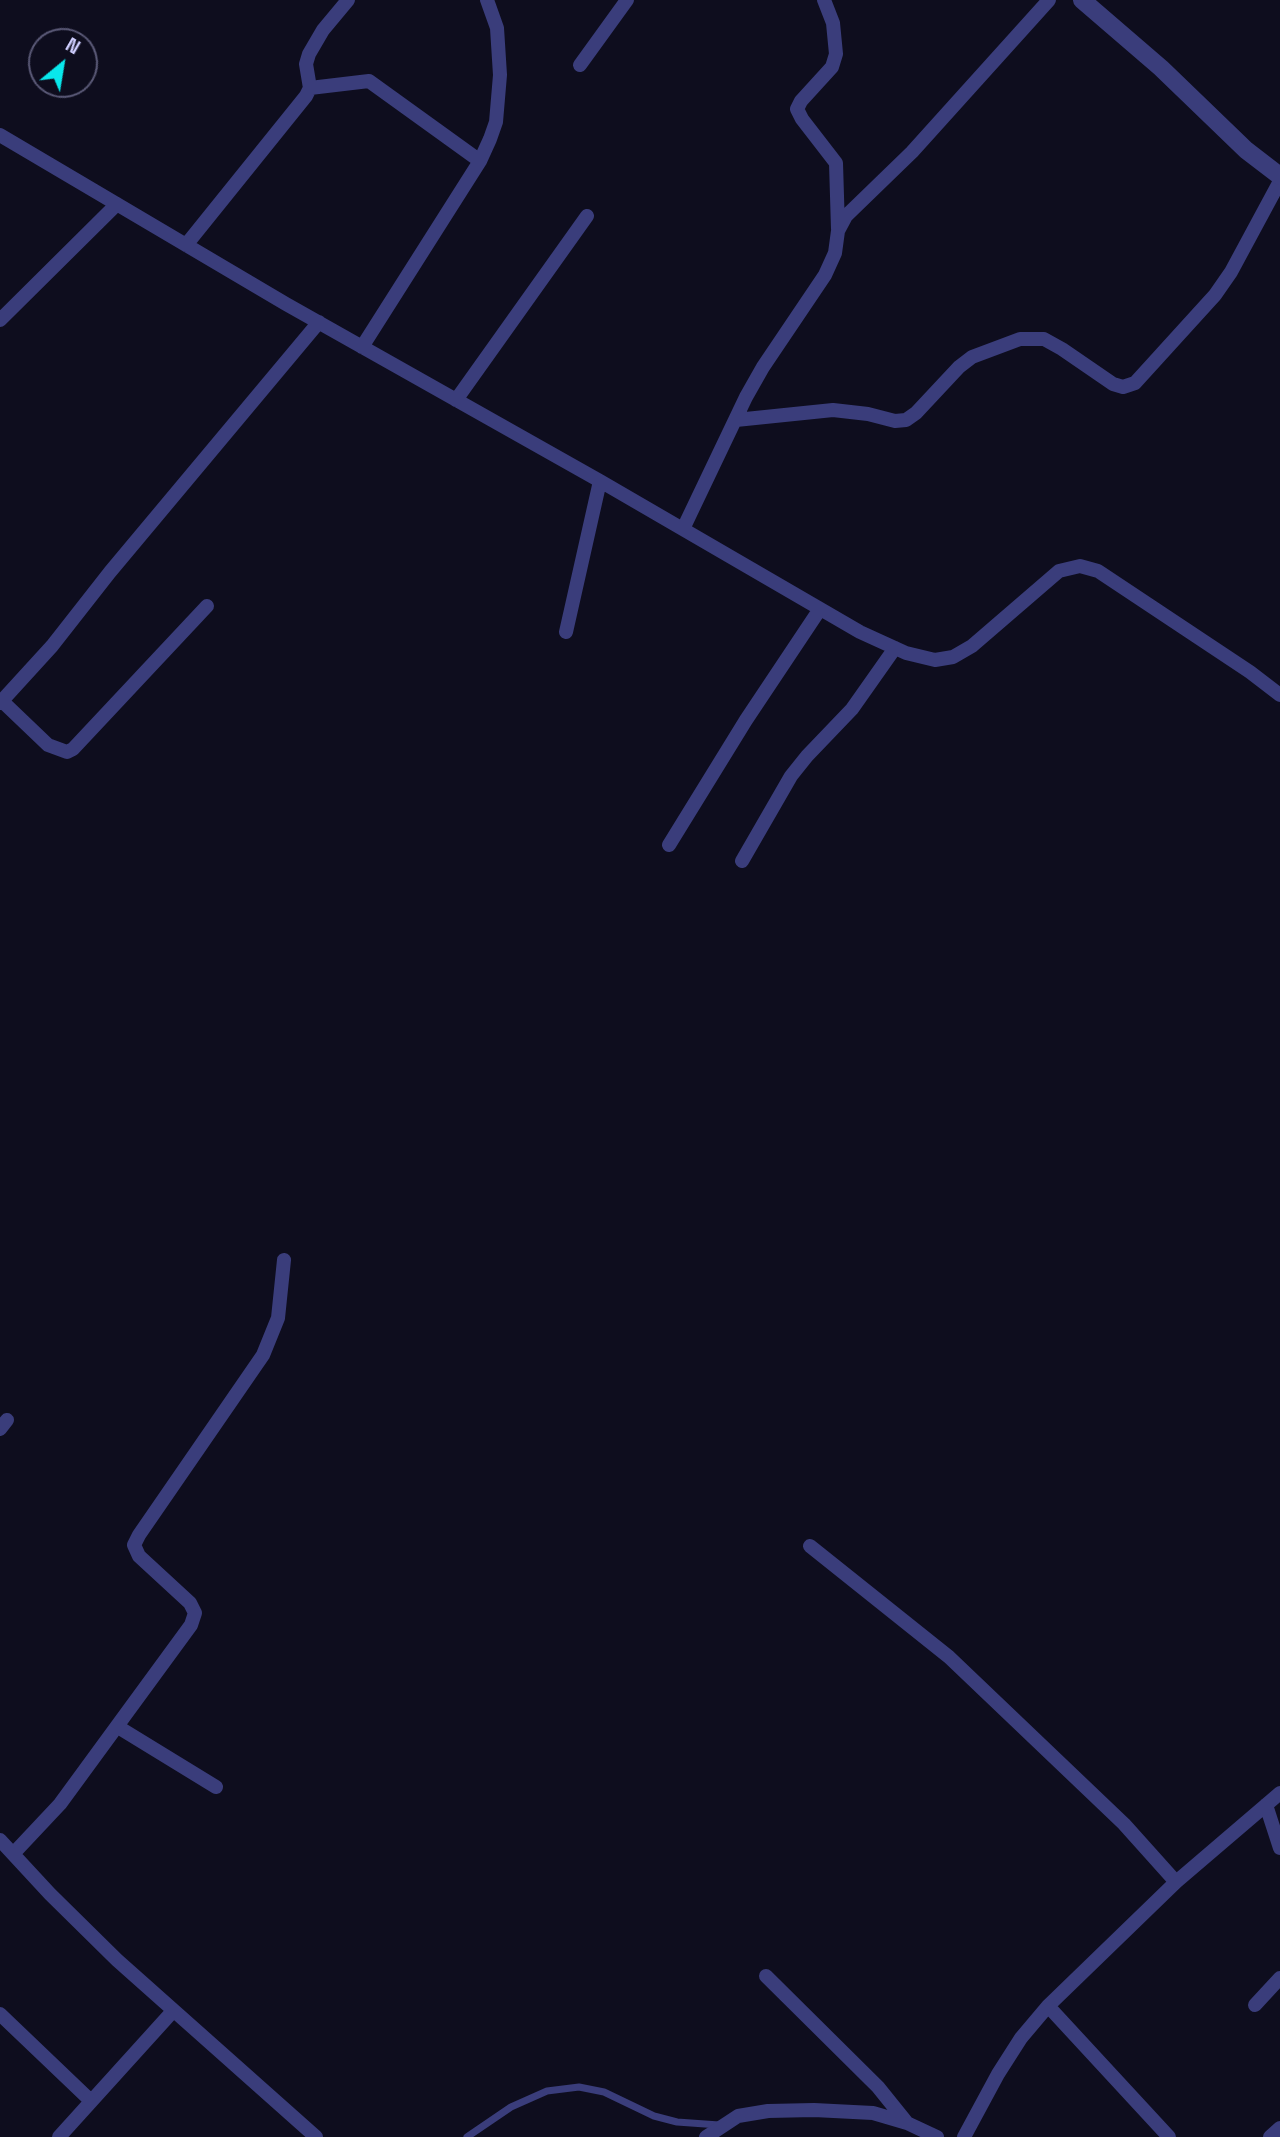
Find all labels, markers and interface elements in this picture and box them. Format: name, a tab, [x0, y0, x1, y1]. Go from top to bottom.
north arrow	[28, 28, 98, 98]
text: N	[61, 32, 85, 60]

